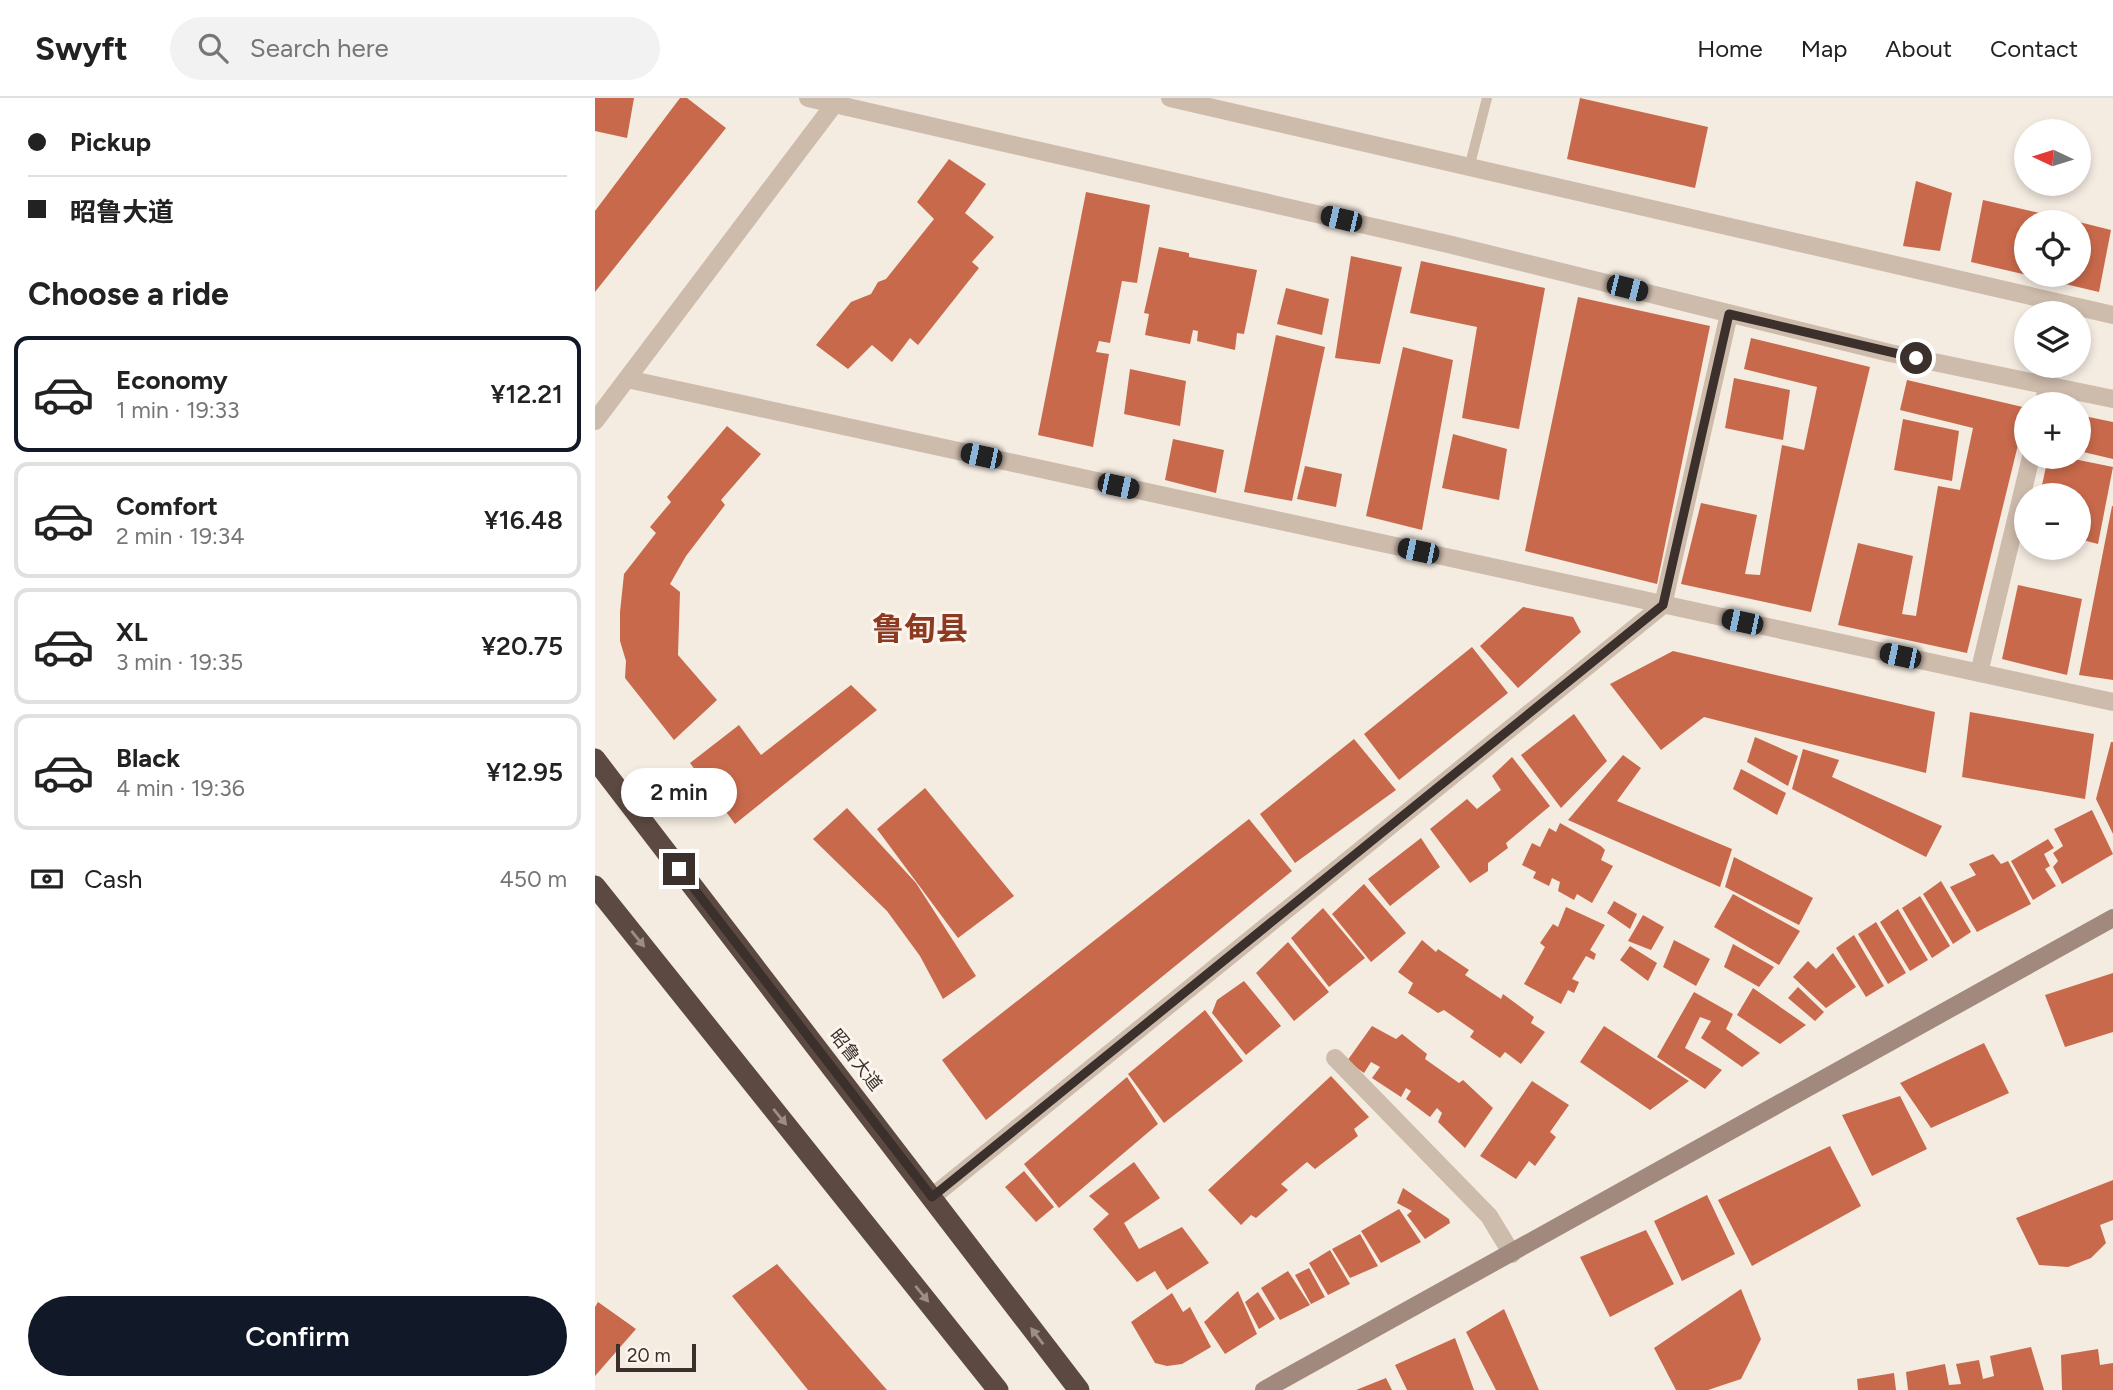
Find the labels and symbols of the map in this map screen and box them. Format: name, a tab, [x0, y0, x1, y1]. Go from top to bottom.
north arrow	[2014, 119, 2091, 196]
car	[1319, 204, 1364, 234]
car	[1605, 273, 1650, 303]
route start	[1900, 342, 1932, 374]
car	[959, 441, 1004, 471]
car	[1096, 471, 1141, 501]
car	[1396, 536, 1441, 566]
car	[1720, 607, 1765, 637]
district label: 鲁甸县	[872, 610, 968, 648]
car	[1878, 641, 1923, 671]
callout: 2 min	[621, 768, 737, 816]
route end	[663, 853, 695, 885]
one-way arrow	[630, 929, 645, 947]
street label: 昭鲁大道	[825, 1025, 887, 1095]
one-way arrow	[772, 1107, 787, 1125]
one-way arrow	[914, 1285, 929, 1303]
one-way arrow	[1031, 1327, 1045, 1345]
scale bar	[616, 1341, 697, 1373]

